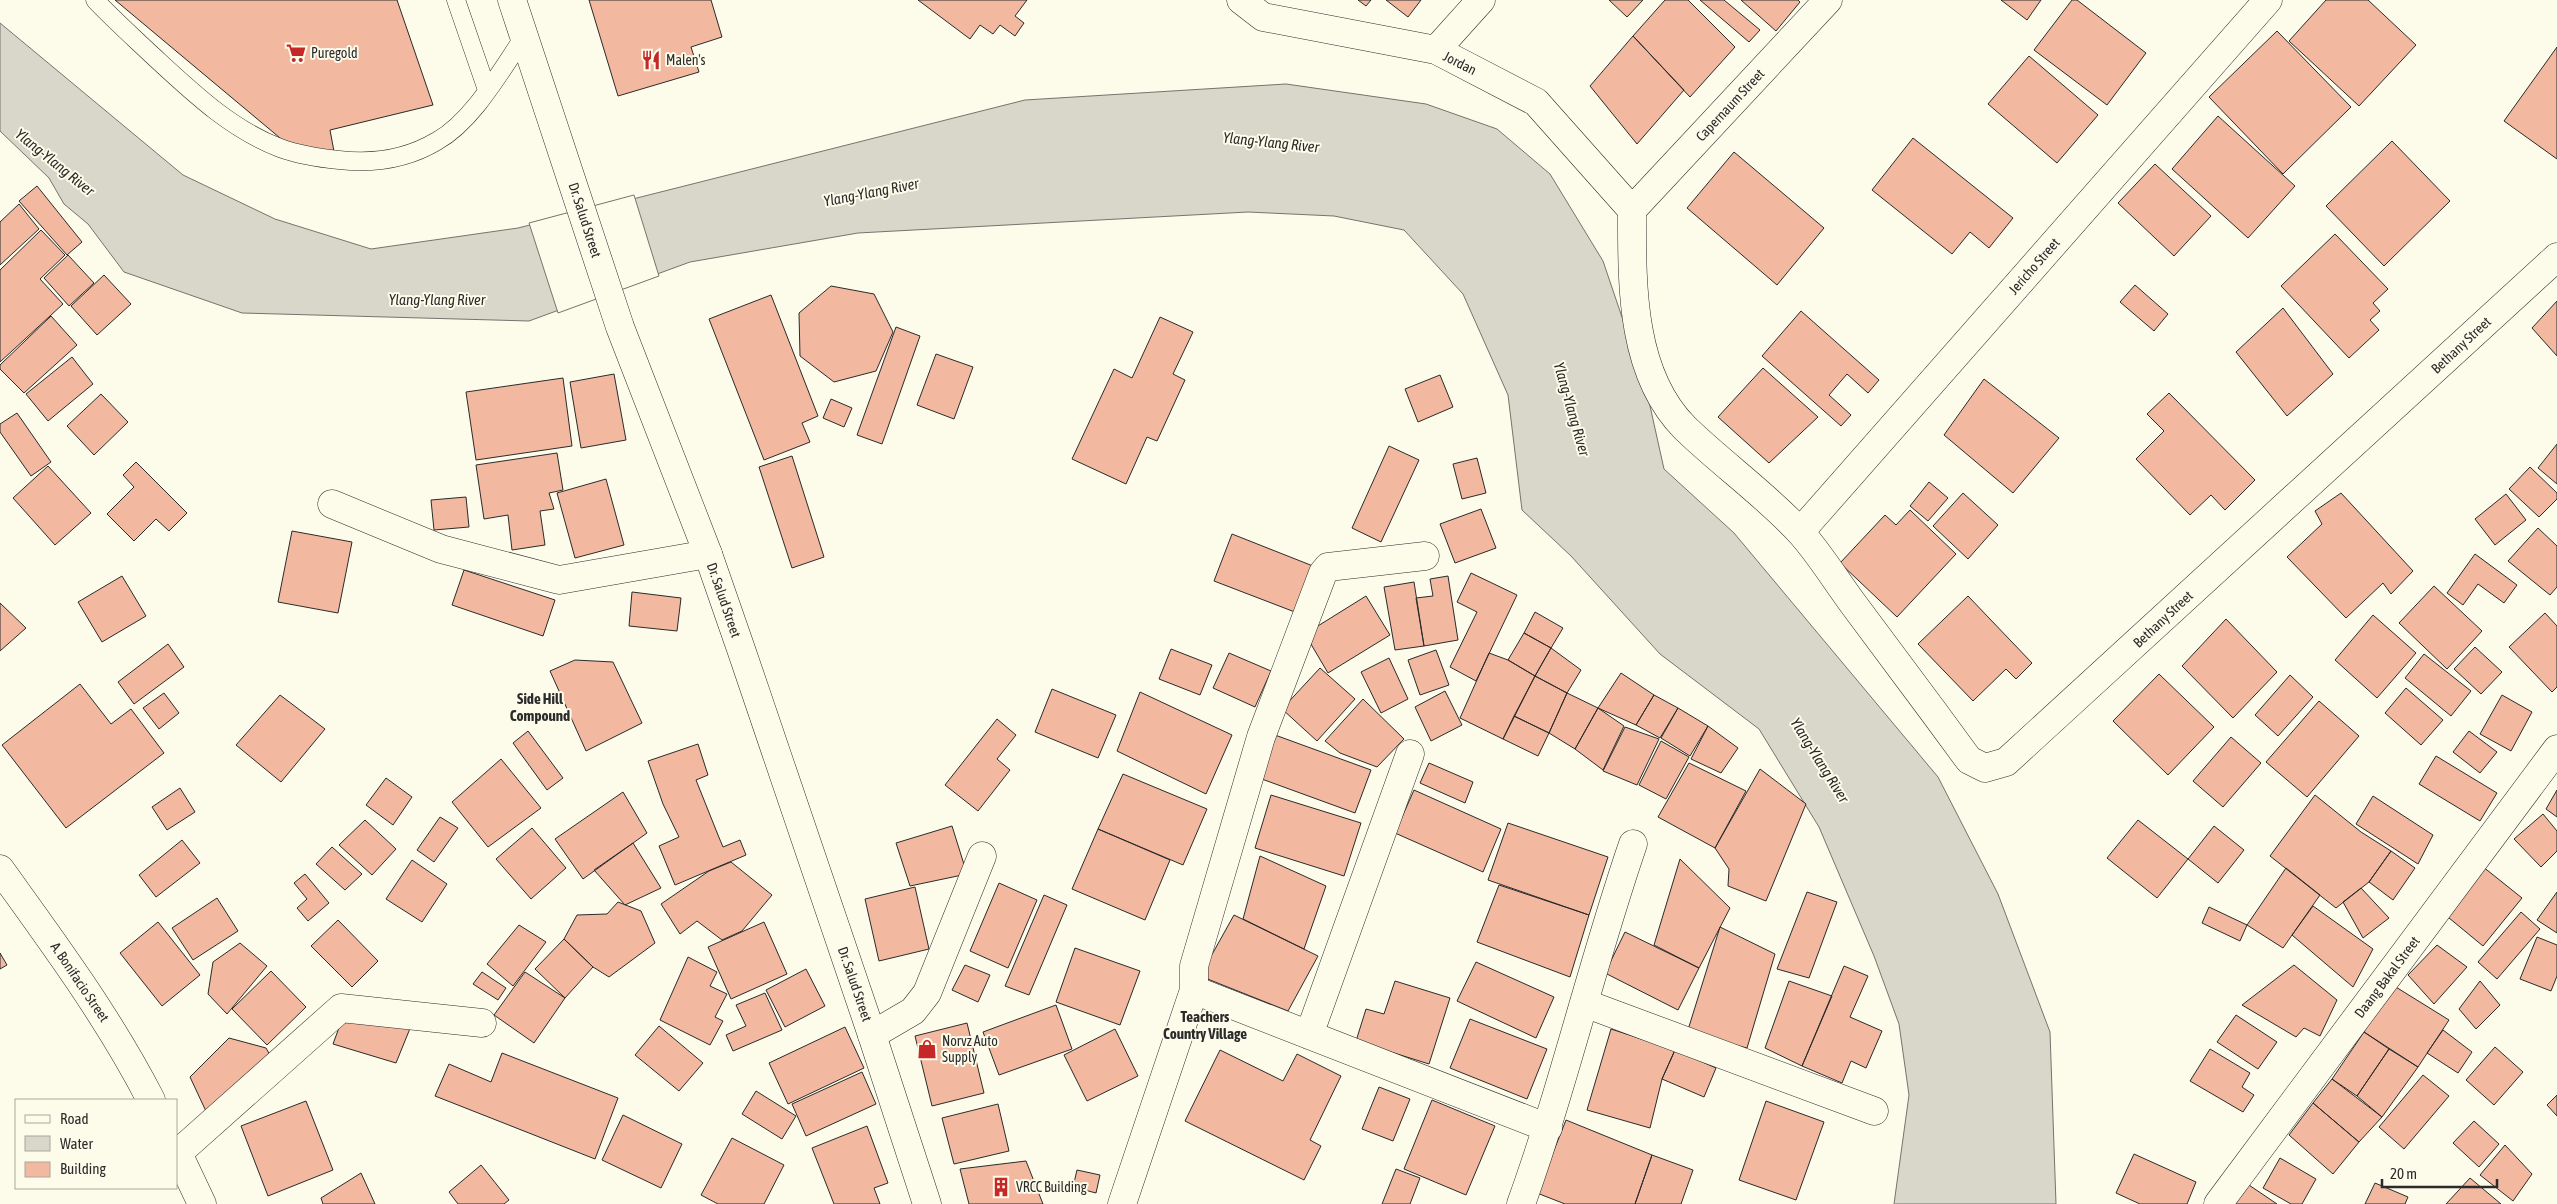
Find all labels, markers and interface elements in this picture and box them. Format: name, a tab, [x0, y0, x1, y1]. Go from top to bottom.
supermarket icon: Puregold	[285, 42, 307, 64]
place label: Puregold	[311, 45, 358, 61]
street label: Jordan	[1441, 48, 1479, 78]
restaurant icon: Malen's	[640, 49, 662, 71]
place label: Malen's	[666, 52, 706, 68]
street label: Capernaum Street	[1693, 66, 1767, 144]
water label: Ylang-Ylang River	[12, 125, 98, 199]
water label: Ylang-Ylang River	[1222, 128, 1320, 156]
water label: Ylang-Ylang River	[822, 174, 921, 210]
street label: Dr. Salud Street	[565, 180, 605, 260]
street label: Jericho Street	[2005, 235, 2063, 297]
water label: Ylang-Ylang River	[389, 291, 486, 308]
street label: Bethany Street	[2428, 313, 2494, 377]
water label: Ylang-Ylang River	[1551, 360, 1594, 458]
street label: Dr. Salud Street	[704, 561, 744, 639]
street label: Bethany Street	[2130, 587, 2196, 651]
district label: Side Hill Compound	[510, 690, 570, 724]
water label: Ylang-Ylang River	[1787, 715, 1853, 806]
street label: Daang Bakal Street	[2351, 933, 2423, 1021]
street label: A. Bonifacio Street	[48, 939, 112, 1025]
street label: Dr. Salud Street	[835, 945, 875, 1023]
district label: Teachers Country Village	[1163, 1008, 1247, 1042]
place label: Norvz Auto Supply	[942, 1033, 998, 1065]
shop icon: Norvz Auto Supply	[916, 1038, 938, 1060]
legend	[15, 1099, 178, 1189]
text: Road	[60, 1110, 89, 1127]
text: Water	[60, 1135, 93, 1152]
scale bar	[2382, 1156, 2497, 1188]
text: Building	[60, 1160, 106, 1177]
text: 20 m	[2390, 1165, 2417, 1182]
building icon: VRCC Building	[990, 1176, 1012, 1198]
place label: VRCC Building	[1016, 1179, 1087, 1195]

